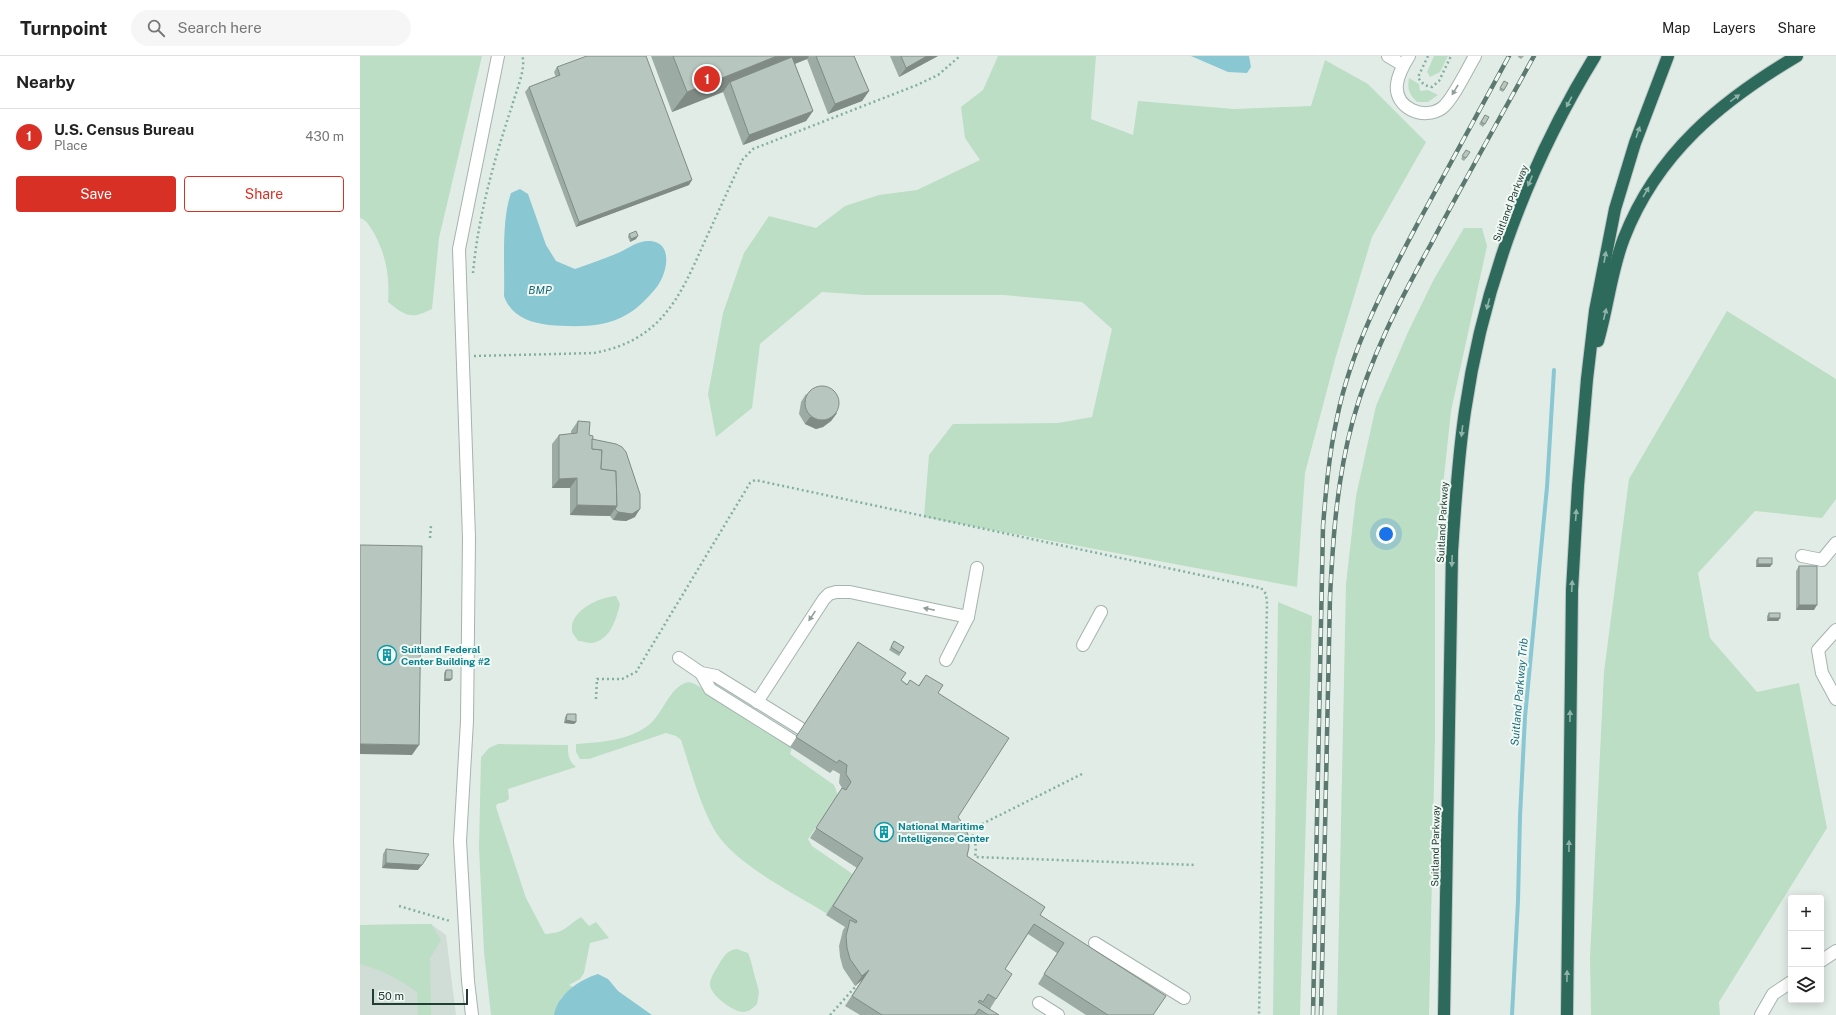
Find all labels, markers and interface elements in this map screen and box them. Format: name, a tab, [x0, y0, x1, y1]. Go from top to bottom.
search box	[131, 10, 411, 46]
text: Turnpoint	[20, 17, 107, 39]
icon: search	[145, 17, 167, 39]
text: Search here	[177, 19, 262, 36]
text: Map	[1662, 20, 1690, 36]
text: Layers	[1712, 20, 1756, 36]
text: Share	[1778, 20, 1816, 36]
pin: 1	[694, 64, 720, 94]
text: Nearby	[16, 72, 75, 92]
one-way arrow	[1452, 84, 1459, 96]
one-way arrow	[1729, 93, 1740, 102]
one-way arrow	[1566, 96, 1572, 107]
text: U.S. Census Bureau	[54, 121, 194, 138]
one-way arrow	[1636, 125, 1642, 137]
text: 1	[26, 129, 32, 144]
text: 430 m	[305, 129, 344, 144]
text: Place	[54, 138, 88, 153]
street label: Suitland Parkway	[1490, 162, 1530, 243]
button: Save	[16, 176, 176, 212]
button: Share	[184, 176, 344, 212]
one-way arrow	[1527, 176, 1533, 188]
one-way arrow	[1643, 186, 1650, 198]
one-way arrow	[1602, 251, 1608, 263]
water label: BMP	[528, 284, 552, 296]
one-way arrow	[1485, 298, 1491, 310]
one-way arrow	[1603, 308, 1609, 320]
one-way arrow	[1459, 425, 1465, 437]
street label: Suitland Parkway	[1434, 480, 1450, 563]
one-way arrow	[1572, 509, 1579, 521]
your location	[1376, 524, 1396, 544]
one-way arrow	[1449, 555, 1455, 568]
one-way arrow	[1569, 580, 1576, 592]
one-way arrow	[923, 605, 936, 611]
one-way arrow	[809, 610, 816, 622]
water label: Suitland Parkway Trib	[1508, 637, 1530, 747]
place label: Suitland Federal Center Building #2	[401, 643, 490, 667]
building icon: Suitland Federal Center Building #2	[376, 644, 398, 666]
one-way arrow	[1567, 709, 1573, 722]
street label: Suitland Parkway	[1428, 805, 1442, 887]
place label: National Maritime Intelligence Center	[898, 820, 990, 844]
building icon: National Maritime Intelligence Center	[873, 821, 895, 843]
one-way arrow	[1566, 839, 1572, 852]
map controls	[1788, 895, 1824, 1003]
button: +	[1788, 895, 1824, 931]
button: −	[1788, 931, 1824, 967]
button: layers	[1788, 967, 1824, 1003]
one-way arrow	[1564, 970, 1571, 982]
scale bar	[372, 987, 468, 1006]
text: 50 m	[378, 990, 404, 1002]

